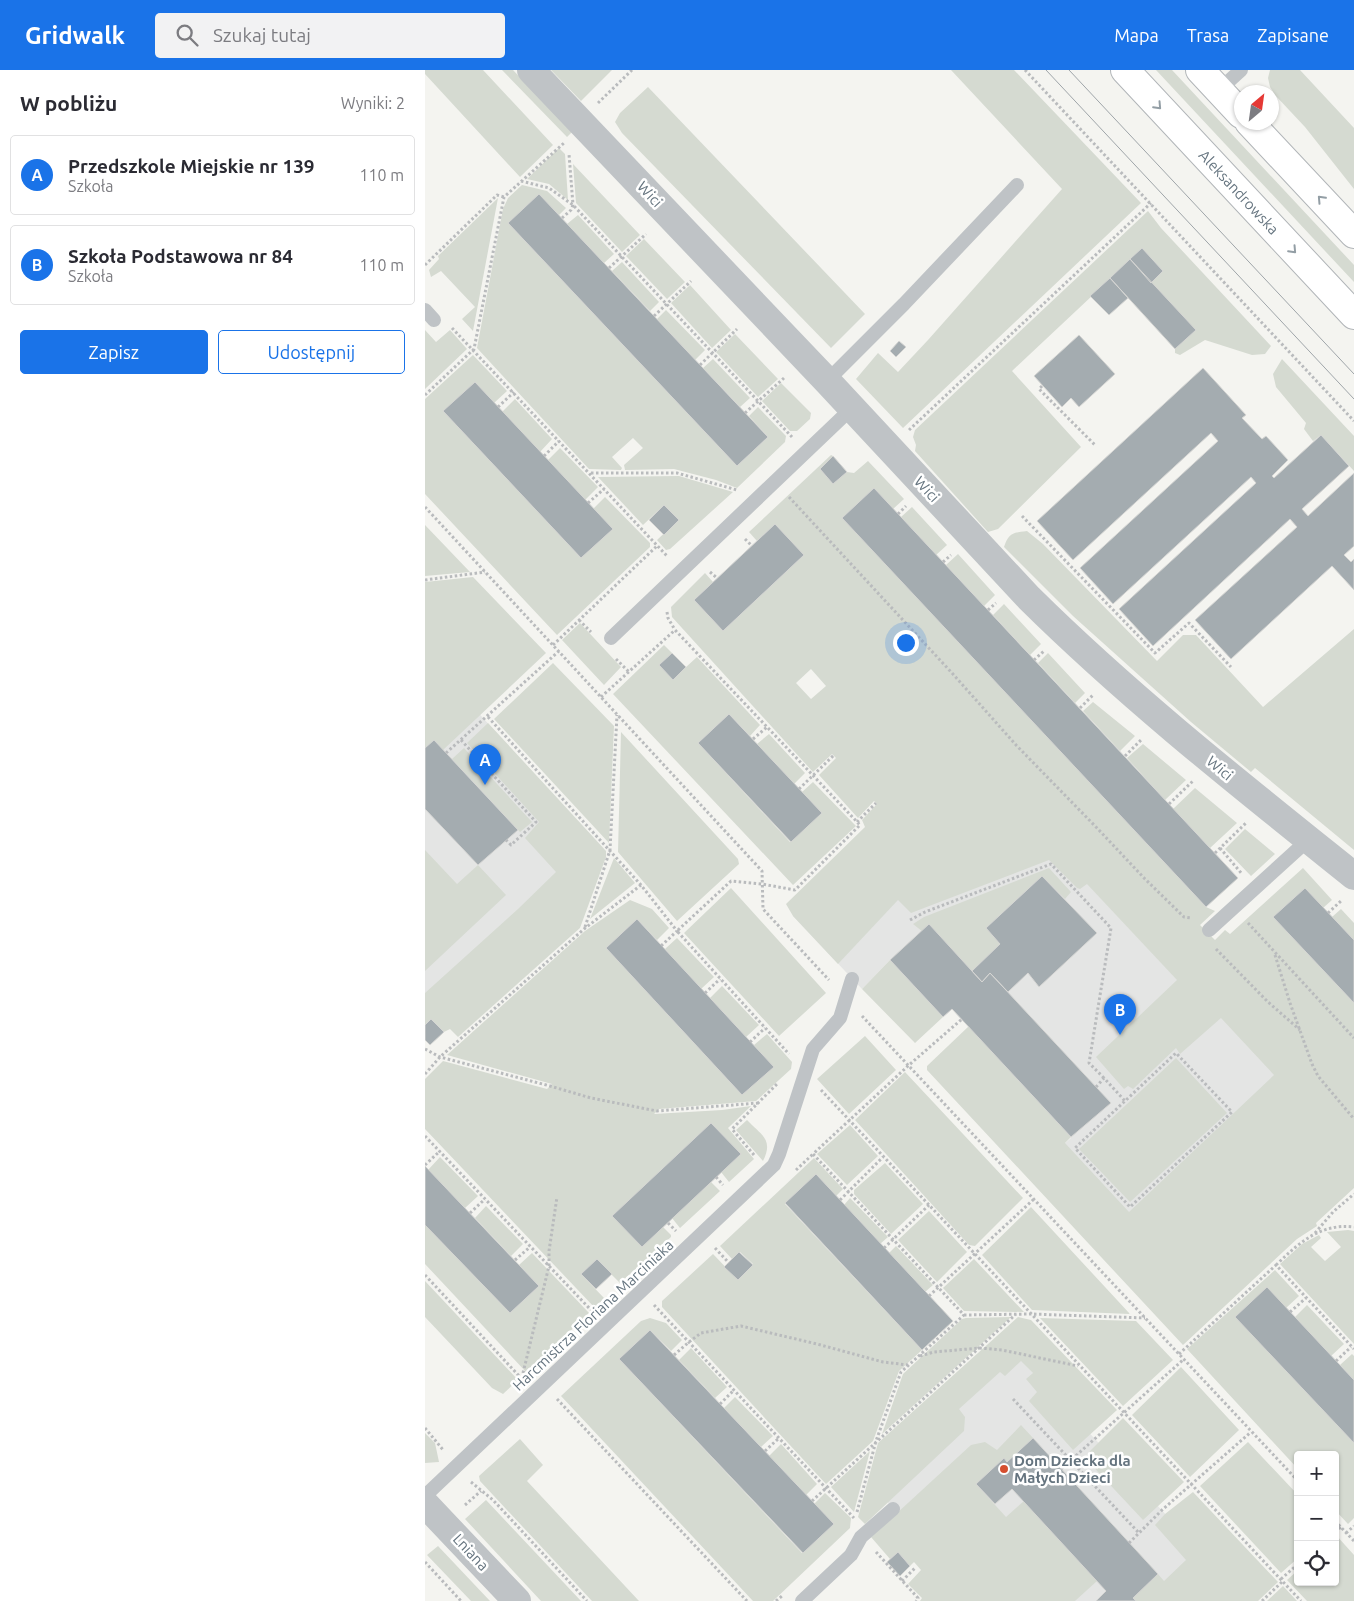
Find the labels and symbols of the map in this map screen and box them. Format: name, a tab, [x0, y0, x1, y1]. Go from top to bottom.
north arrow	[1234, 85, 1279, 130]
one-way arrow	[1152, 100, 1161, 109]
street label: Aleksandrowska	[1196, 146, 1282, 238]
street label: Wici	[634, 178, 666, 210]
one-way arrow	[1318, 195, 1327, 204]
one-way arrow	[1287, 244, 1296, 253]
street label: Wici	[911, 473, 943, 505]
your location	[893, 630, 919, 656]
pin: A	[469, 744, 501, 785]
street label: Wici	[1204, 752, 1236, 784]
pin: B	[1104, 994, 1136, 1035]
street label: Harcmistrza Floriana Marciniaka	[509, 1236, 677, 1394]
place label: Dom Dziecka dla Małych Dzieci	[1014, 1452, 1131, 1486]
marker: Dom Dziecka dla Małych Dzieci	[998, 1463, 1010, 1475]
street label: Lniana	[450, 1530, 492, 1574]

